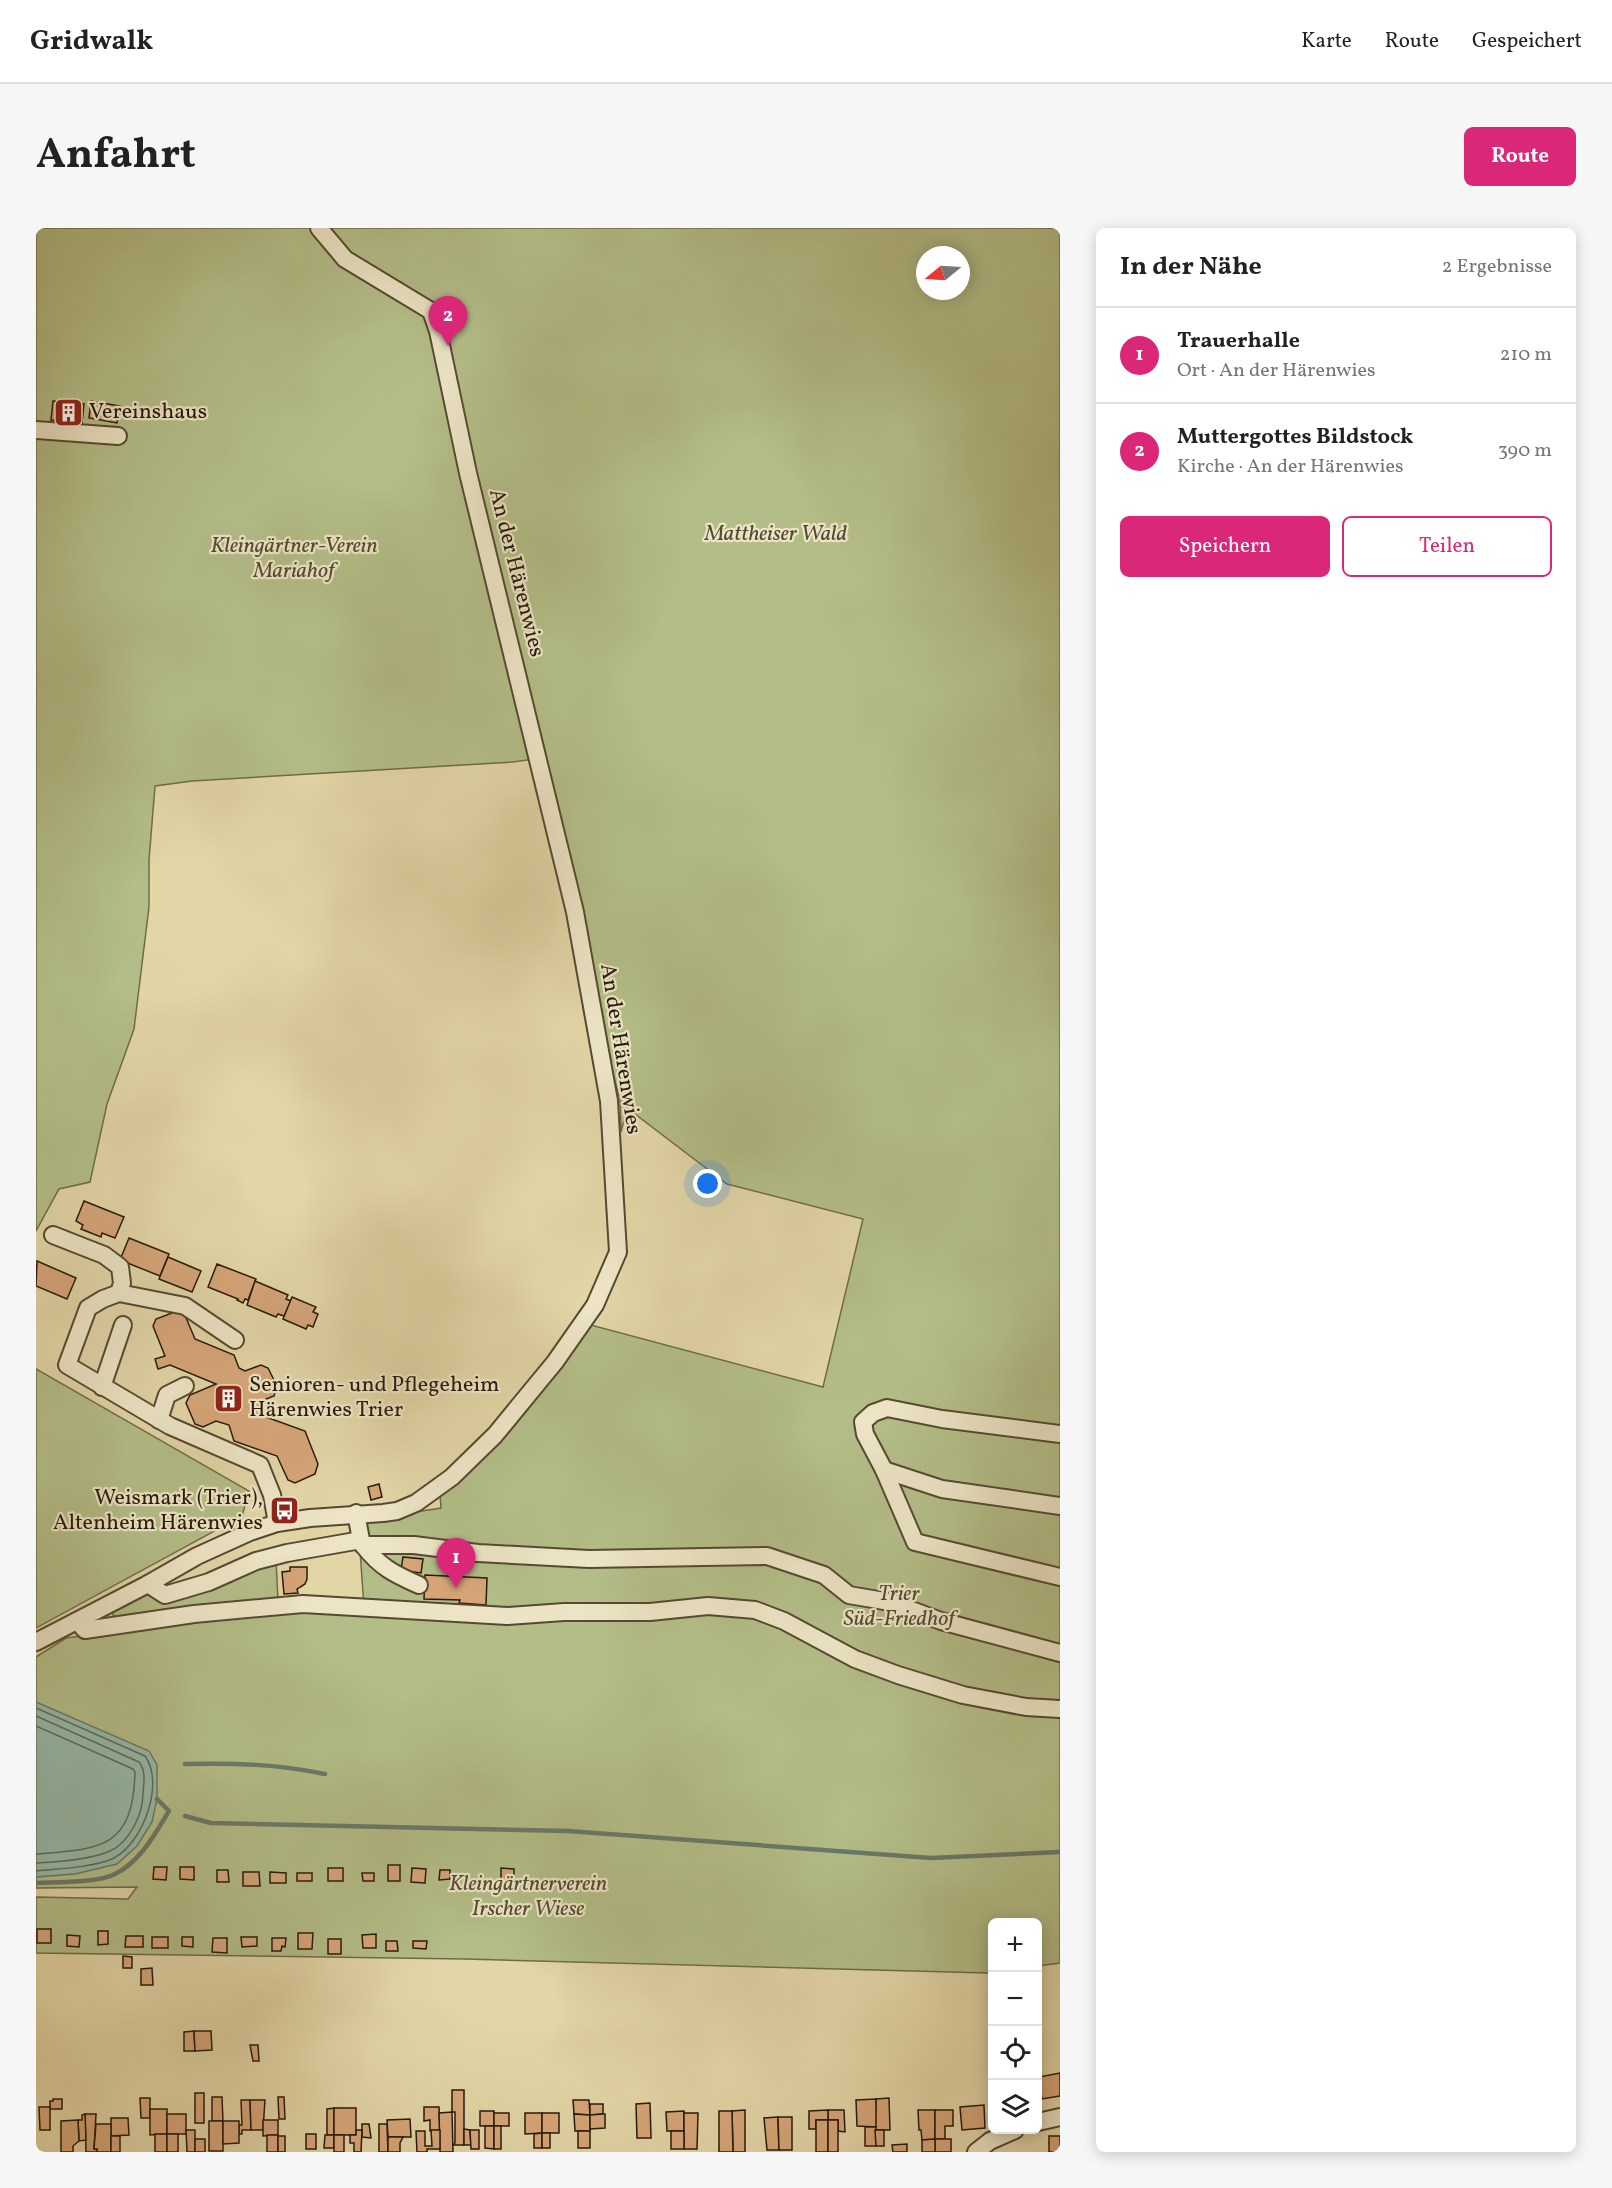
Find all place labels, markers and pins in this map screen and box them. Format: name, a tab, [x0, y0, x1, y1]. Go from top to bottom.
pin: 2	[428, 296, 468, 346]
building icon: Vereinshaus	[52, 396, 84, 428]
place label: Vereinshaus	[89, 397, 207, 428]
place label: Senioren- und Pflegeheim Härenwies Trier	[249, 1370, 500, 1426]
building icon: Senioren- und Pflegeheim Härenwies Trier	[212, 1382, 244, 1414]
place label: Weismark (Trier), Altenheim Härenwies	[53, 1483, 263, 1539]
bus stop icon: Weismark (Trier), Altenheim Härenwies	[268, 1495, 300, 1527]
pin: 1	[436, 1538, 476, 1588]

